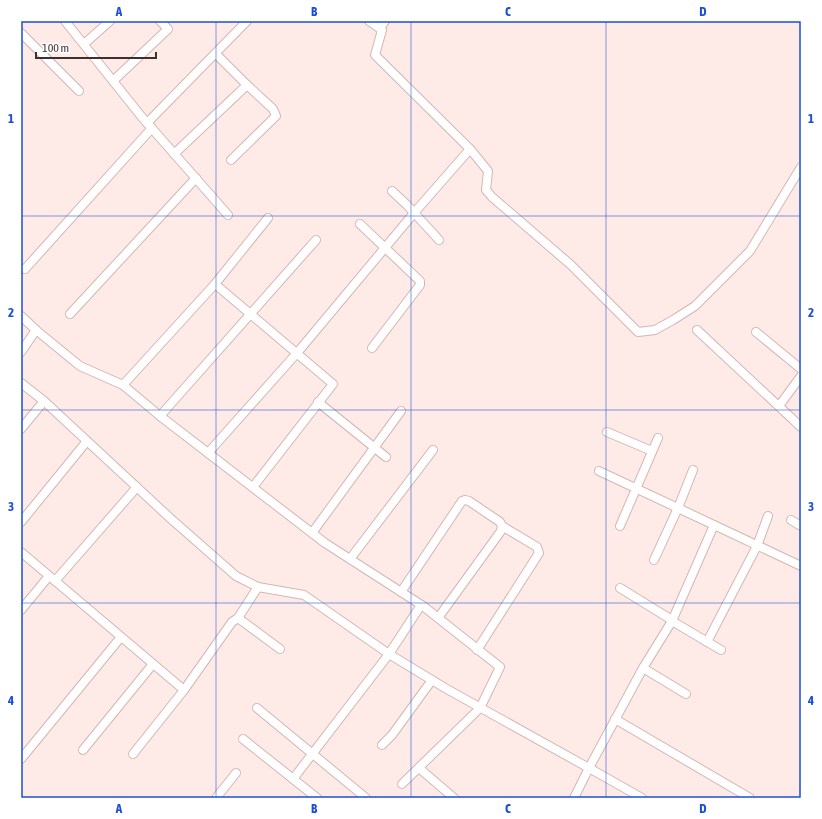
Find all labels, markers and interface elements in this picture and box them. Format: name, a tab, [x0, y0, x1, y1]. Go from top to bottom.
text: A	[115, 4, 123, 19]
text: B	[311, 4, 318, 19]
text: C	[505, 4, 511, 19]
text: D	[699, 4, 707, 19]
scale bar	[36, 34, 156, 60]
text: 100 m	[42, 41, 69, 55]
text: 1	[8, 111, 14, 126]
text: 1	[808, 111, 814, 126]
text: 2	[8, 305, 14, 320]
text: 2	[808, 305, 814, 320]
text: 3	[8, 499, 14, 514]
text: 3	[808, 499, 814, 514]
text: 4	[7, 693, 14, 708]
text: 4	[807, 693, 814, 708]
text: A	[115, 801, 123, 816]
text: B	[311, 801, 318, 816]
text: C	[505, 801, 511, 816]
text: D	[699, 801, 707, 816]

